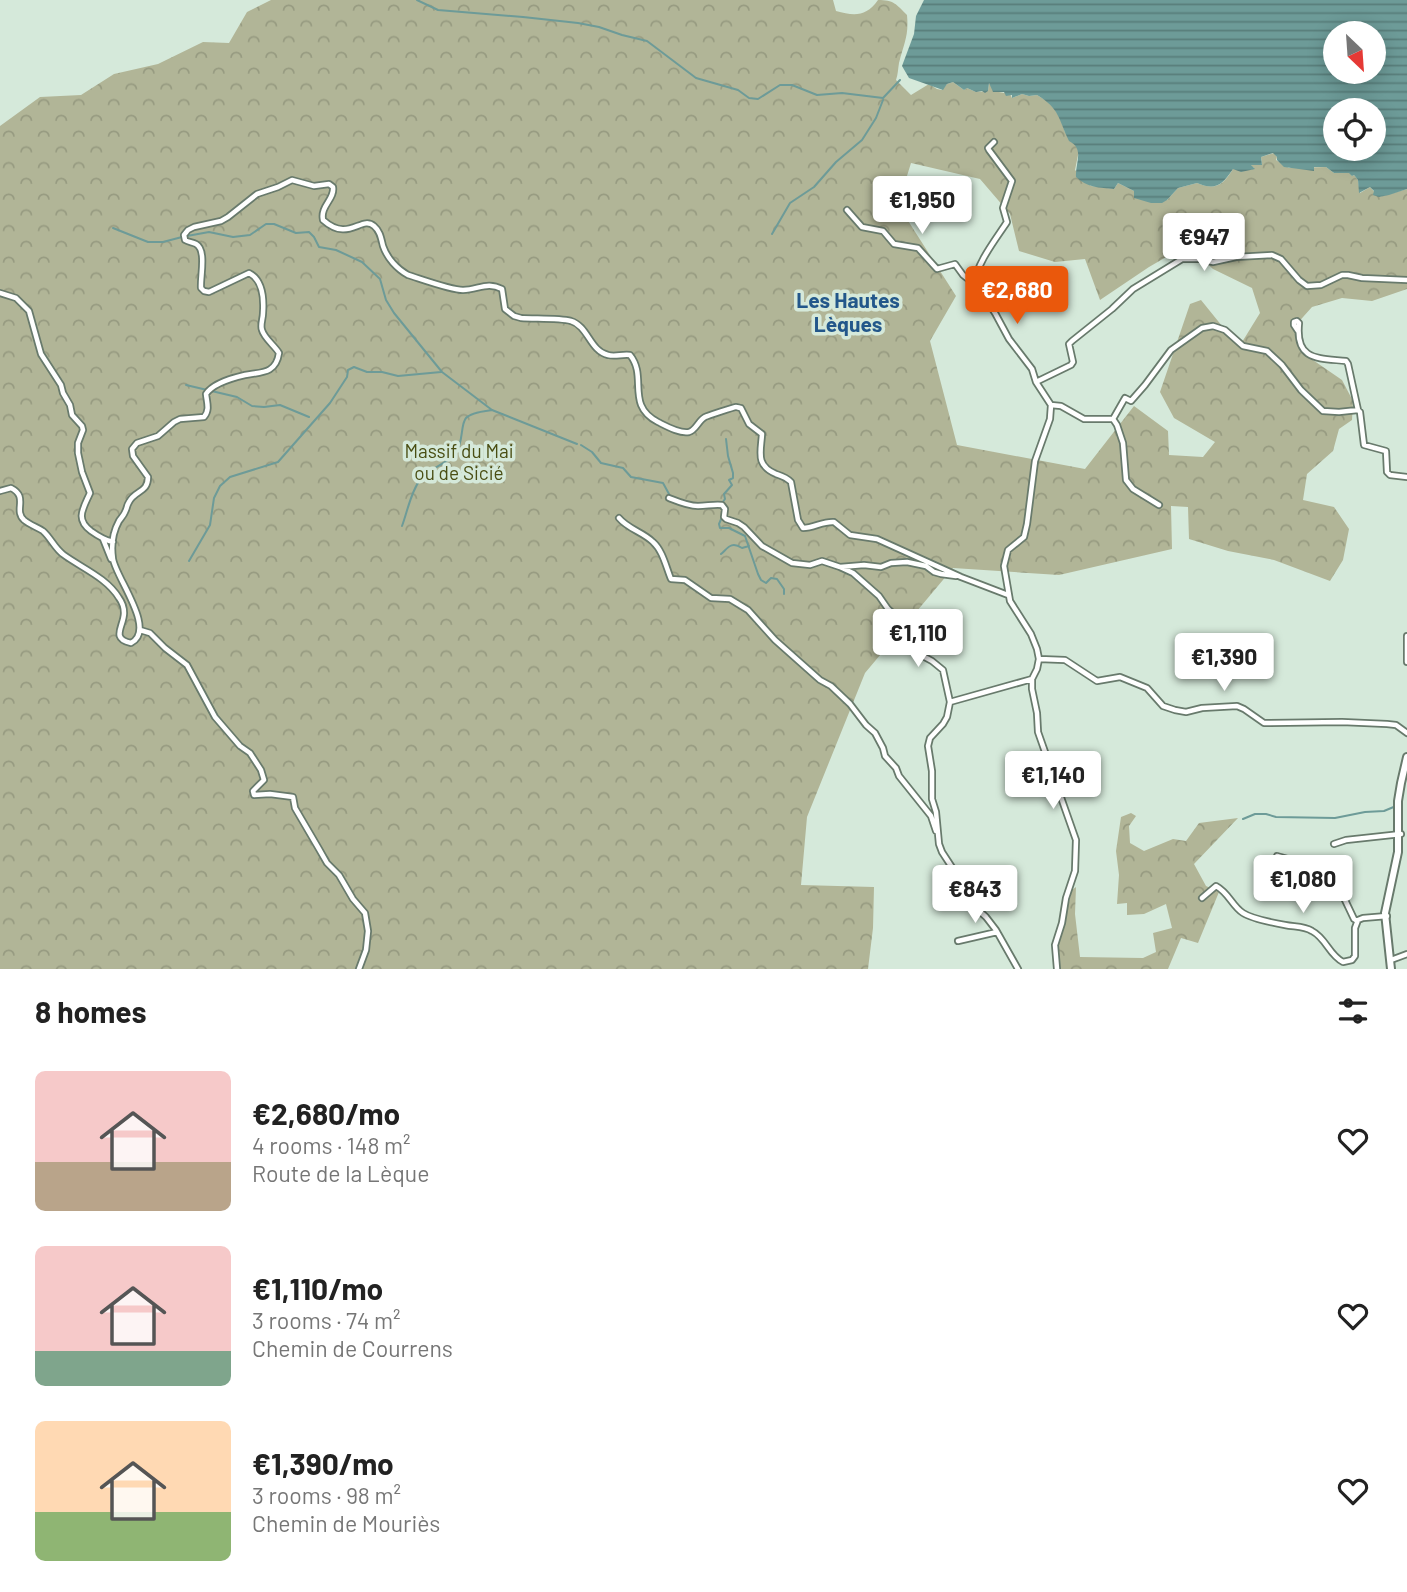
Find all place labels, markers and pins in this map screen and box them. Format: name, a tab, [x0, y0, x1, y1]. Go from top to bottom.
pin: €1,950	[865, 176, 979, 236]
pin: €947	[1163, 214, 1245, 273]
pin: €2,680	[960, 266, 1074, 326]
pin: €1,110	[861, 610, 975, 669]
pin: €1,390	[1167, 634, 1281, 693]
pin: €1,140	[996, 752, 1110, 811]
pin: €1,080	[1246, 856, 1360, 915]
pin: €843	[934, 866, 1016, 925]

